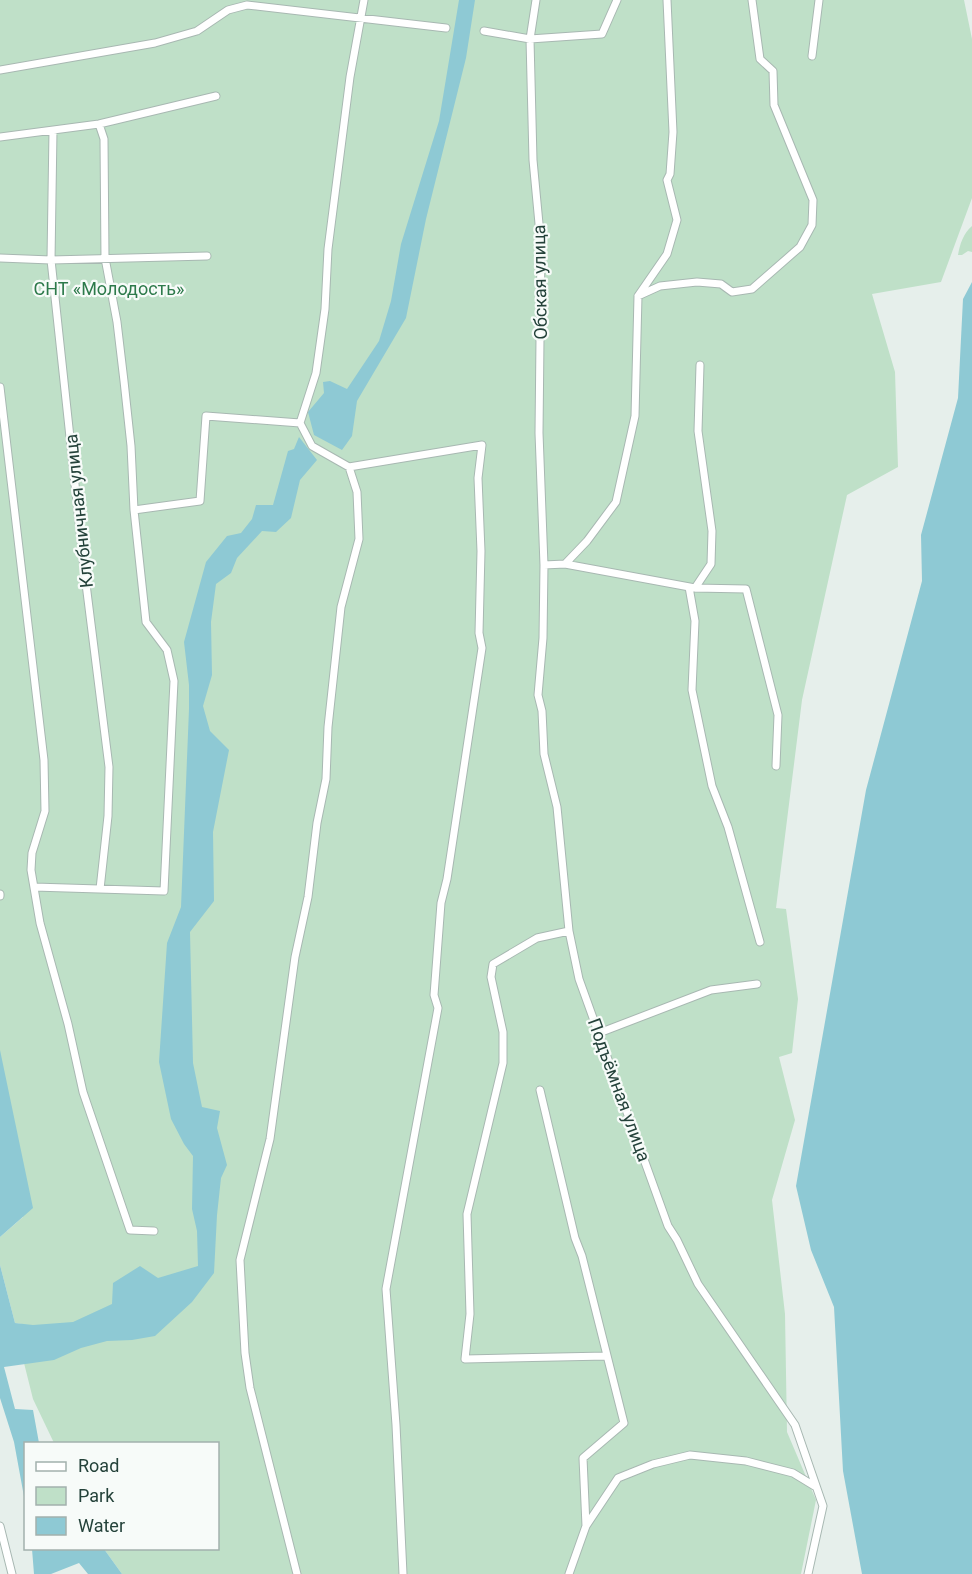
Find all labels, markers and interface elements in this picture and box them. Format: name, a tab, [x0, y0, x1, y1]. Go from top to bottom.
street label: Обская улица	[528, 224, 551, 340]
park label: СНТ «Молодость»	[34, 278, 184, 299]
street label: Клубничная улица	[60, 433, 97, 589]
street label: Подъёмная улица	[584, 1015, 655, 1164]
legend	[24, 1442, 219, 1550]
text: Road	[78, 1455, 119, 1476]
text: Park	[78, 1485, 115, 1506]
text: Water	[78, 1515, 125, 1536]

